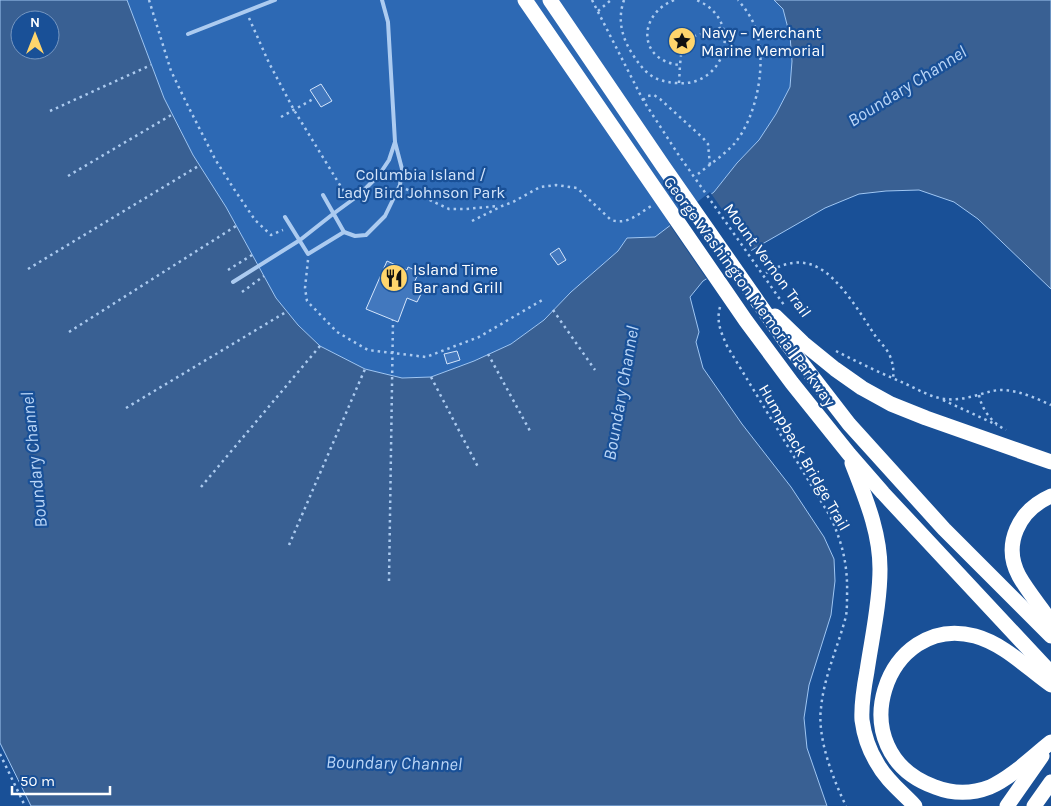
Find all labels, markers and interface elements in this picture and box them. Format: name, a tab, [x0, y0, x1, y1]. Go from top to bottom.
north arrow	[10, 10, 60, 60]
text: N	[30, 14, 40, 31]
place label: Navy – Merchant Marine Memorial	[701, 23, 825, 60]
place icon: Navy – Merchant Marine Memorial	[667, 26, 697, 56]
water label: Boundary Channel	[843, 40, 971, 131]
park label: Columbia Island / Lady Bird Johnson Park	[337, 165, 505, 202]
street label: George Washington Memorial Parkway	[660, 173, 840, 410]
street label: Mount Vernon Trail	[720, 200, 815, 321]
place label: Island Time Bar and Grill	[413, 260, 503, 297]
restaurant icon: Island Time Bar and Grill	[379, 263, 409, 293]
water label: Boundary Channel	[598, 324, 644, 462]
street label: Humpback Bridge Trail	[755, 381, 854, 534]
water label: Boundary Channel	[16, 391, 52, 529]
water label: Boundary Channel	[326, 751, 463, 775]
scale bar	[12, 764, 110, 796]
text: 50 m	[20, 772, 55, 790]

